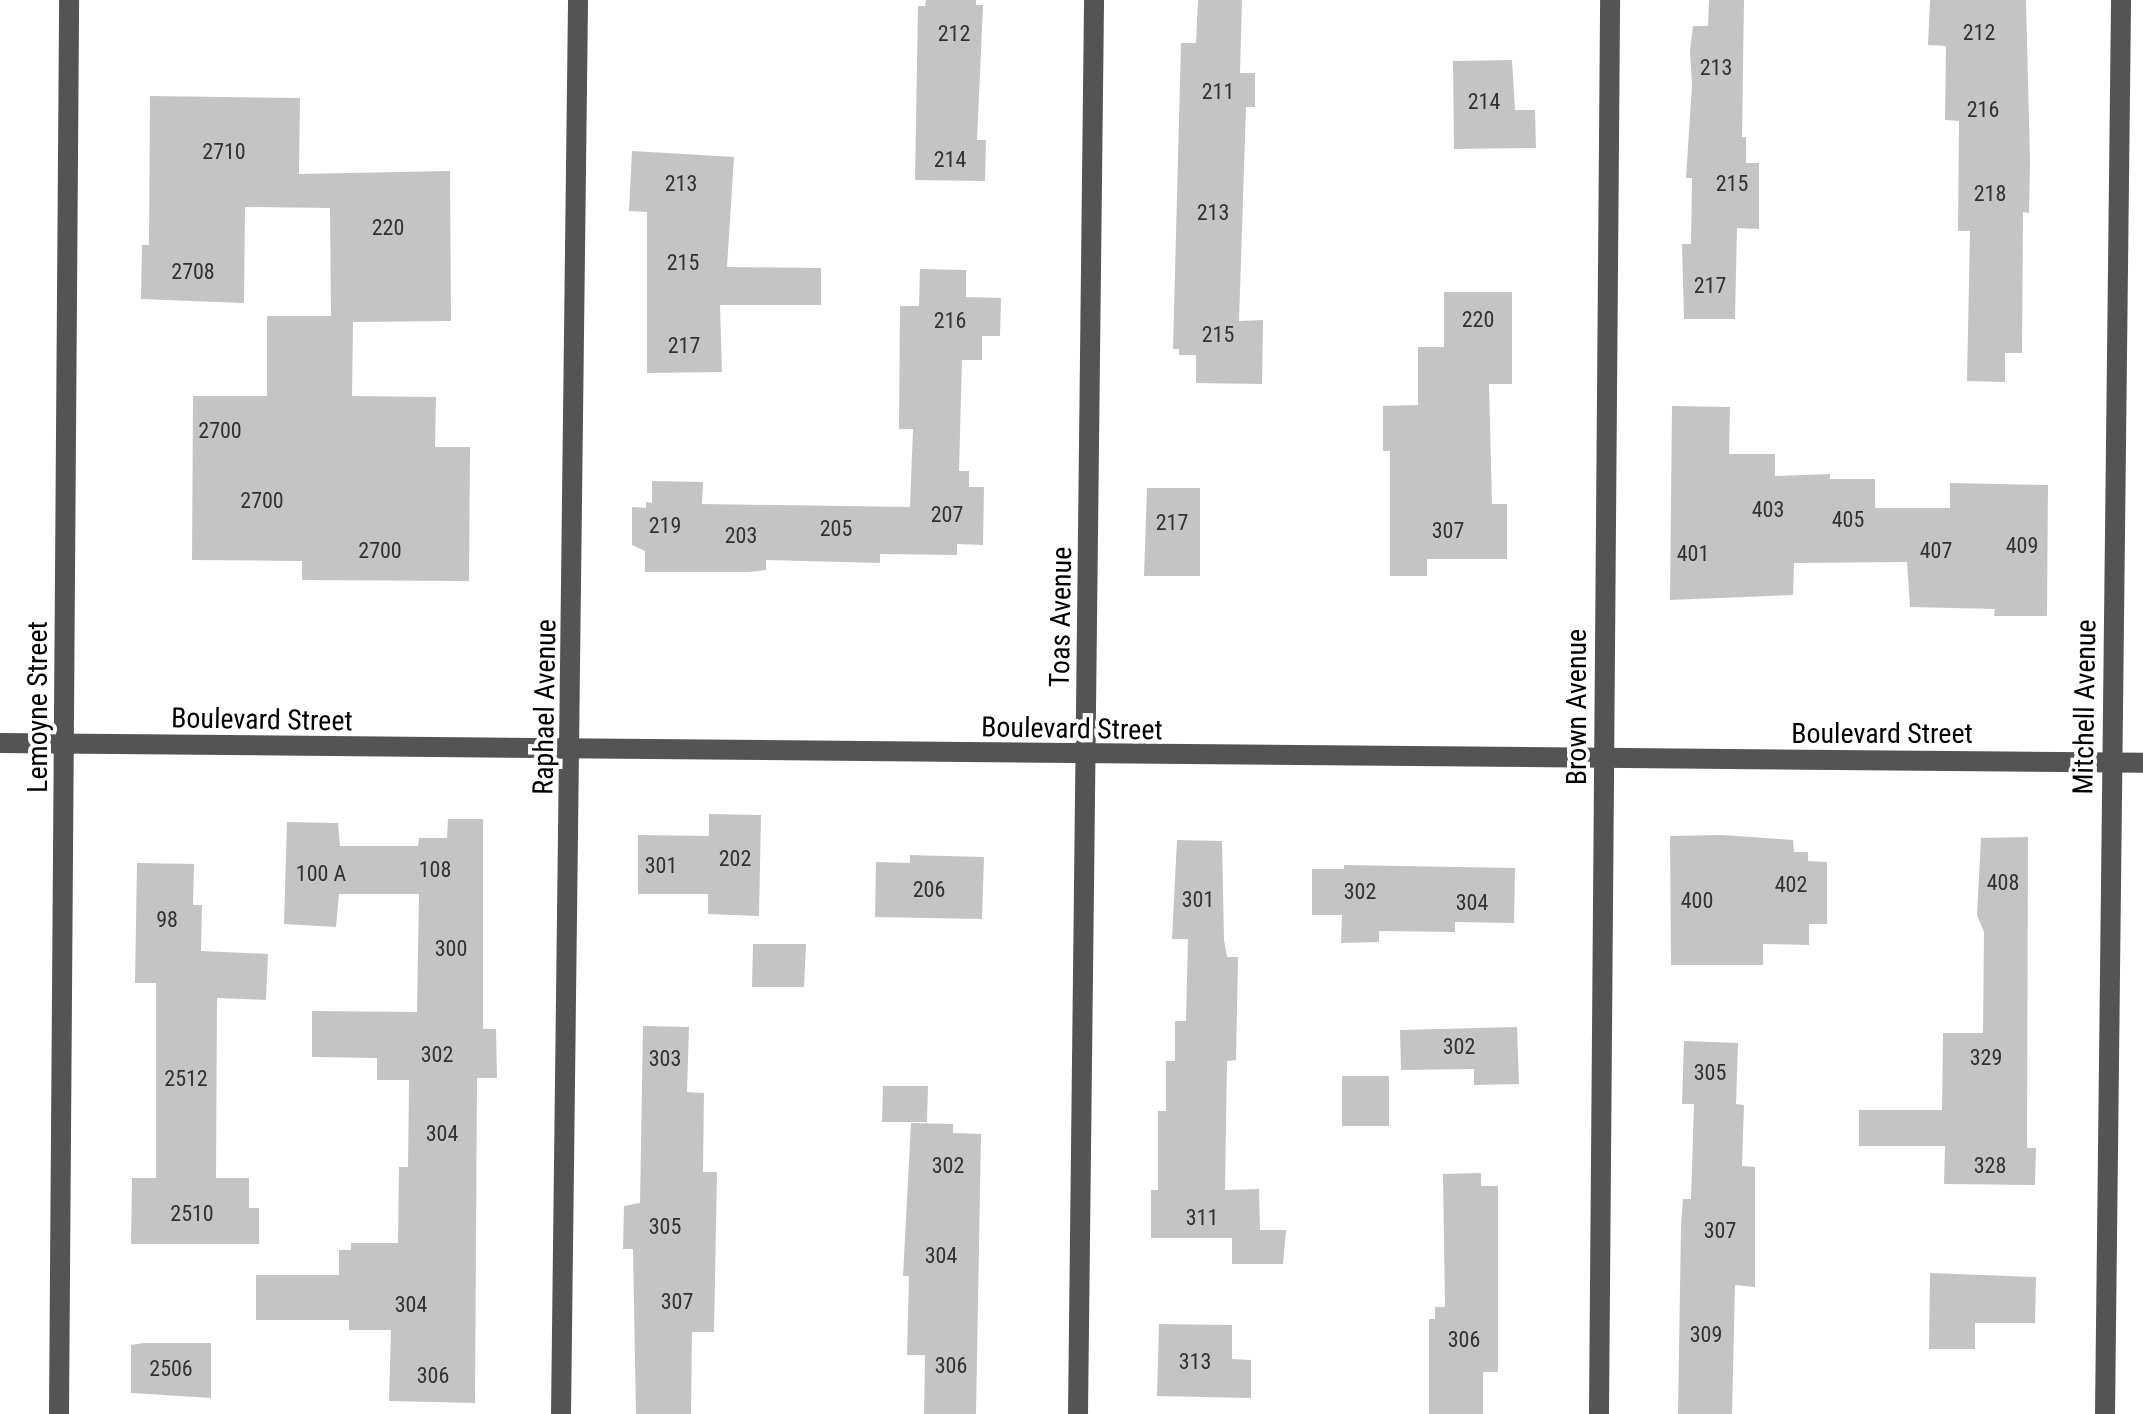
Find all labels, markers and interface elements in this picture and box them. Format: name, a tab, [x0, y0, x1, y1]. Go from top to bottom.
house number: 212	[1963, 20, 1995, 46]
house number: 212	[938, 21, 970, 47]
house number: 213	[1700, 55, 1732, 81]
house number: 211	[1202, 79, 1234, 105]
house number: 214	[1468, 89, 1500, 115]
house number: 216	[1967, 97, 1999, 123]
house number: 2710	[202, 139, 246, 165]
house number: 214	[934, 147, 966, 173]
house number: 213	[665, 171, 697, 197]
house number: 215	[1716, 171, 1748, 197]
house number: 218	[1974, 181, 2006, 207]
house number: 213	[1197, 200, 1229, 226]
house number: 220	[372, 215, 404, 241]
house number: 215	[667, 250, 699, 276]
house number: 2708	[171, 259, 215, 285]
house number: 217	[1694, 273, 1726, 299]
house number: 220	[1462, 307, 1494, 333]
house number: 216	[934, 308, 966, 334]
house number: 215	[1202, 322, 1234, 348]
house number: 217	[668, 333, 700, 359]
house number: 2700	[198, 418, 242, 444]
house number: 2700	[240, 488, 284, 514]
house number: 403	[1752, 497, 1784, 523]
house number: 207	[931, 502, 963, 528]
house number: 405	[1832, 507, 1864, 533]
house number: 217	[1156, 510, 1188, 536]
house number: 219	[649, 513, 681, 539]
house number: 205	[820, 516, 852, 542]
house number: 307	[1432, 518, 1464, 544]
house number: 203	[725, 523, 757, 549]
house number: 409	[2006, 533, 2038, 559]
house number: 2700	[358, 538, 402, 564]
house number: 407	[1920, 538, 1952, 564]
house number: 401	[1677, 541, 1709, 567]
street label: Toas Avenue	[1043, 546, 1079, 688]
street label: Raphael Avenue	[527, 619, 563, 795]
street label: Mitchell Avenue	[2067, 619, 2103, 795]
street label: Lemoyne Street	[21, 621, 55, 793]
street label: Brown Avenue	[1560, 629, 1594, 785]
street label: Boulevard Street	[171, 702, 353, 738]
street label: Boulevard Street	[981, 711, 1163, 747]
street label: Boulevard Street	[1791, 717, 1973, 751]
house number: 202	[719, 846, 751, 872]
house number: 301	[645, 853, 677, 879]
house number: 108	[419, 857, 451, 883]
house number: 100 A	[296, 861, 346, 887]
house number: 408	[1987, 870, 2019, 896]
house number: 402	[1775, 872, 1807, 898]
house number: 206	[913, 877, 945, 903]
house number: 302	[1344, 879, 1376, 905]
house number: 301	[1182, 887, 1214, 913]
house number: 400	[1681, 888, 1713, 914]
house number: 304	[1456, 890, 1488, 916]
house number: 98	[156, 907, 178, 933]
house number: 300	[435, 936, 467, 962]
house number: 302	[1443, 1034, 1475, 1060]
house number: 302	[421, 1042, 453, 1068]
house number: 329	[1970, 1045, 2002, 1071]
house number: 303	[649, 1046, 681, 1072]
house number: 305	[1694, 1060, 1726, 1086]
house number: 2512	[164, 1066, 208, 1092]
house number: 304	[426, 1121, 458, 1147]
house number: 302	[932, 1153, 964, 1179]
house number: 328	[1974, 1153, 2006, 1179]
house number: 2510	[170, 1201, 214, 1227]
house number: 311	[1186, 1205, 1218, 1231]
house number: 305	[649, 1214, 681, 1240]
house number: 307	[1704, 1218, 1736, 1244]
house number: 304	[925, 1243, 957, 1269]
house number: 307	[661, 1289, 693, 1315]
house number: 304	[395, 1292, 427, 1318]
house number: 309	[1690, 1322, 1722, 1348]
house number: 306	[1448, 1327, 1480, 1353]
house number: 313	[1179, 1349, 1211, 1375]
house number: 306	[935, 1353, 967, 1379]
house number: 2506	[149, 1356, 193, 1382]
house number: 306	[417, 1363, 449, 1389]

